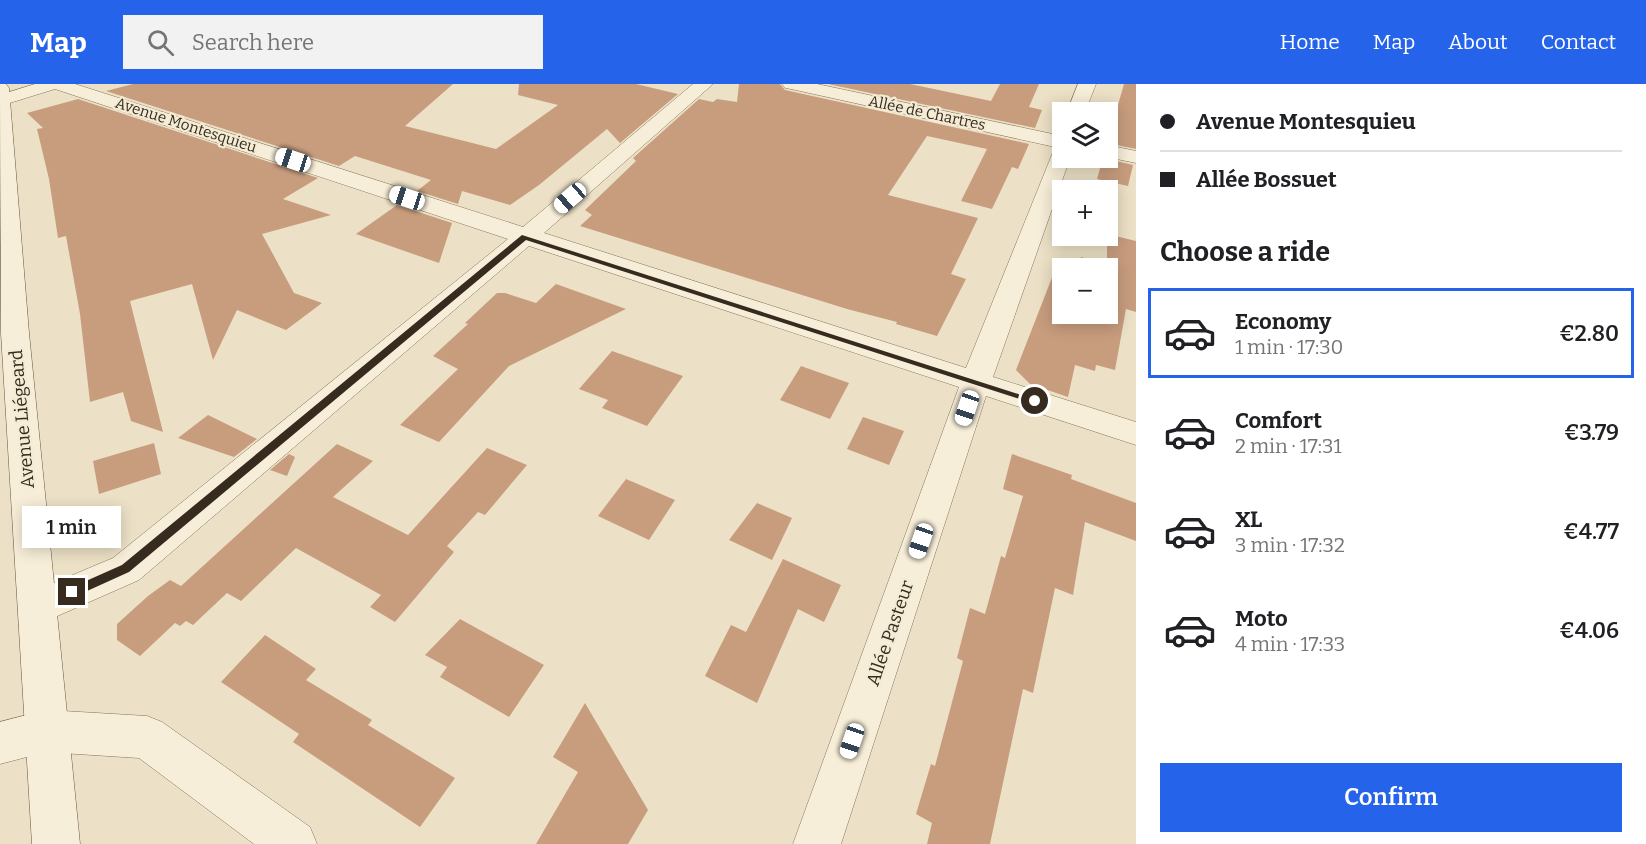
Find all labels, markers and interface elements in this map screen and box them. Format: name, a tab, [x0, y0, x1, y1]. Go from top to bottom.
search box	[123, 15, 543, 69]
text: Map	[30, 26, 87, 59]
icon: search	[144, 26, 177, 59]
text: Search here	[192, 29, 314, 56]
text: Home	[1280, 29, 1340, 55]
text: Map	[1373, 29, 1415, 55]
text: About	[1448, 29, 1508, 55]
text: Contact	[1541, 29, 1616, 55]
street label: Allée de Chartres	[867, 92, 987, 134]
street label: Avenue Montesquieu	[113, 94, 259, 156]
map controls	[1052, 102, 1118, 324]
button: layers	[1052, 102, 1118, 168]
text: Avenue Montesquieu	[1196, 108, 1416, 135]
car	[273, 146, 313, 174]
text: Allée Bossuet	[1196, 166, 1337, 193]
car	[551, 179, 589, 217]
button: +	[1052, 180, 1118, 246]
car	[387, 184, 427, 212]
text: Choose a ride	[1160, 236, 1330, 268]
button: −	[1052, 258, 1118, 324]
icon: car	[1163, 306, 1217, 360]
text: Economy	[1235, 308, 1331, 335]
text: €2.80	[1559, 320, 1619, 347]
text: 1 min · 17:30	[1235, 335, 1343, 359]
street label: Avenue Liégeard	[5, 348, 39, 489]
route start	[1021, 387, 1048, 414]
car	[953, 388, 981, 428]
icon: car	[1163, 405, 1217, 459]
text: Comfort	[1235, 407, 1322, 434]
text: €3.79	[1564, 419, 1619, 446]
text: 2 min · 17:31	[1235, 434, 1342, 458]
icon: car	[1163, 504, 1217, 558]
callout: 1 min	[22, 505, 122, 547]
text: XL	[1235, 506, 1262, 533]
text: 1 min	[46, 515, 97, 539]
text: €4.77	[1563, 518, 1619, 545]
car	[907, 521, 935, 561]
text: 3 min · 17:32	[1235, 533, 1345, 557]
street label: Allée Pasteur	[862, 577, 918, 689]
route end	[58, 578, 85, 605]
icon: car	[1163, 603, 1217, 657]
text: Moto	[1235, 605, 1288, 632]
text: €4.06	[1559, 617, 1619, 644]
text: 4 min · 17:33	[1235, 632, 1345, 656]
car	[838, 721, 866, 761]
button: Confirm	[1160, 763, 1622, 832]

